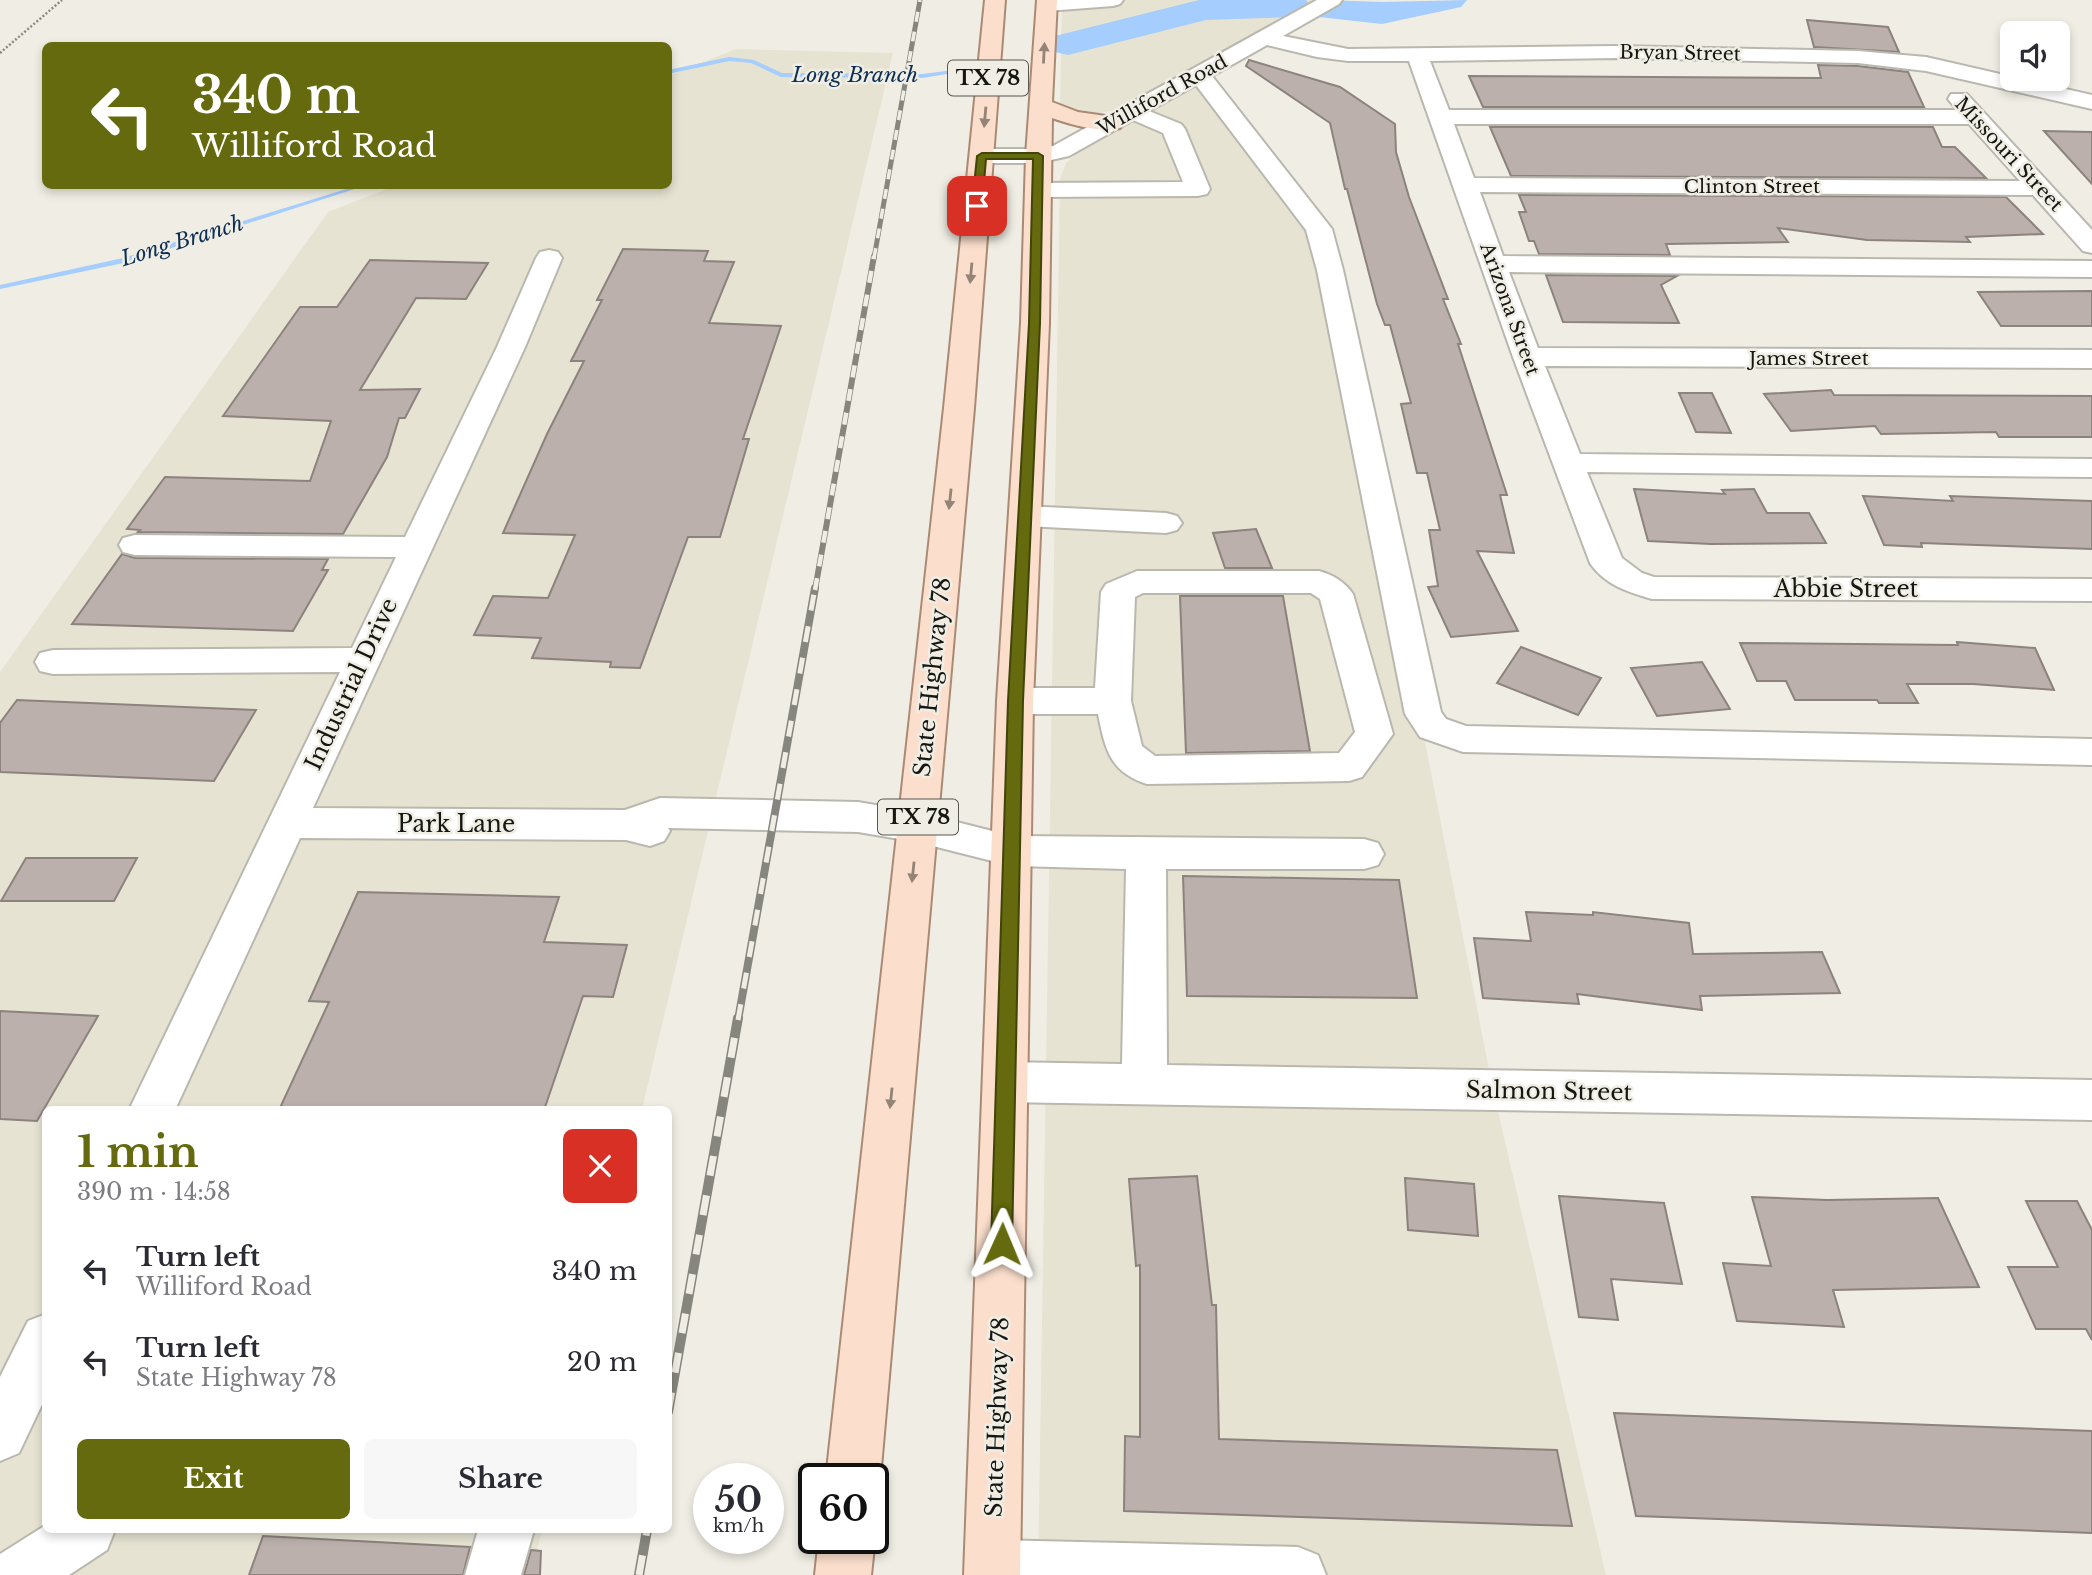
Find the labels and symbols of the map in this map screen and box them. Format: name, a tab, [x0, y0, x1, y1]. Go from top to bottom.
street label: Bryan Street	[1619, 40, 1742, 66]
one-way arrow	[1039, 42, 1050, 64]
street label: Williford Road	[1092, 50, 1231, 141]
road number: TX 78	[948, 60, 1028, 96]
water label: Long Branch	[791, 62, 918, 88]
street label: Missouri Street	[1950, 92, 2068, 216]
one-way arrow	[979, 106, 990, 128]
street label: Clinton Street	[1684, 175, 1821, 198]
pin	[947, 176, 1007, 236]
water label: Long Branch	[117, 210, 246, 272]
street label: Arizona Street	[1475, 239, 1545, 379]
one-way arrow	[965, 262, 976, 284]
street label: James Street	[1746, 347, 1870, 370]
one-way arrow	[944, 488, 955, 510]
street label: Abbie Street	[1773, 575, 1919, 603]
street label: State Highway 78	[908, 576, 956, 778]
street label: Industrial Drive	[299, 593, 403, 775]
road number: TX 78	[878, 800, 958, 834]
street label: Park Lane	[397, 810, 515, 838]
one-way arrow	[907, 861, 918, 883]
street label: Salmon Street	[1466, 1076, 1633, 1106]
one-way arrow	[885, 1087, 896, 1109]
position arrow	[965, 1207, 1039, 1281]
street label: State Highway 78	[980, 1316, 1014, 1518]
speed limit sign: 60	[798, 1463, 889, 1554]

